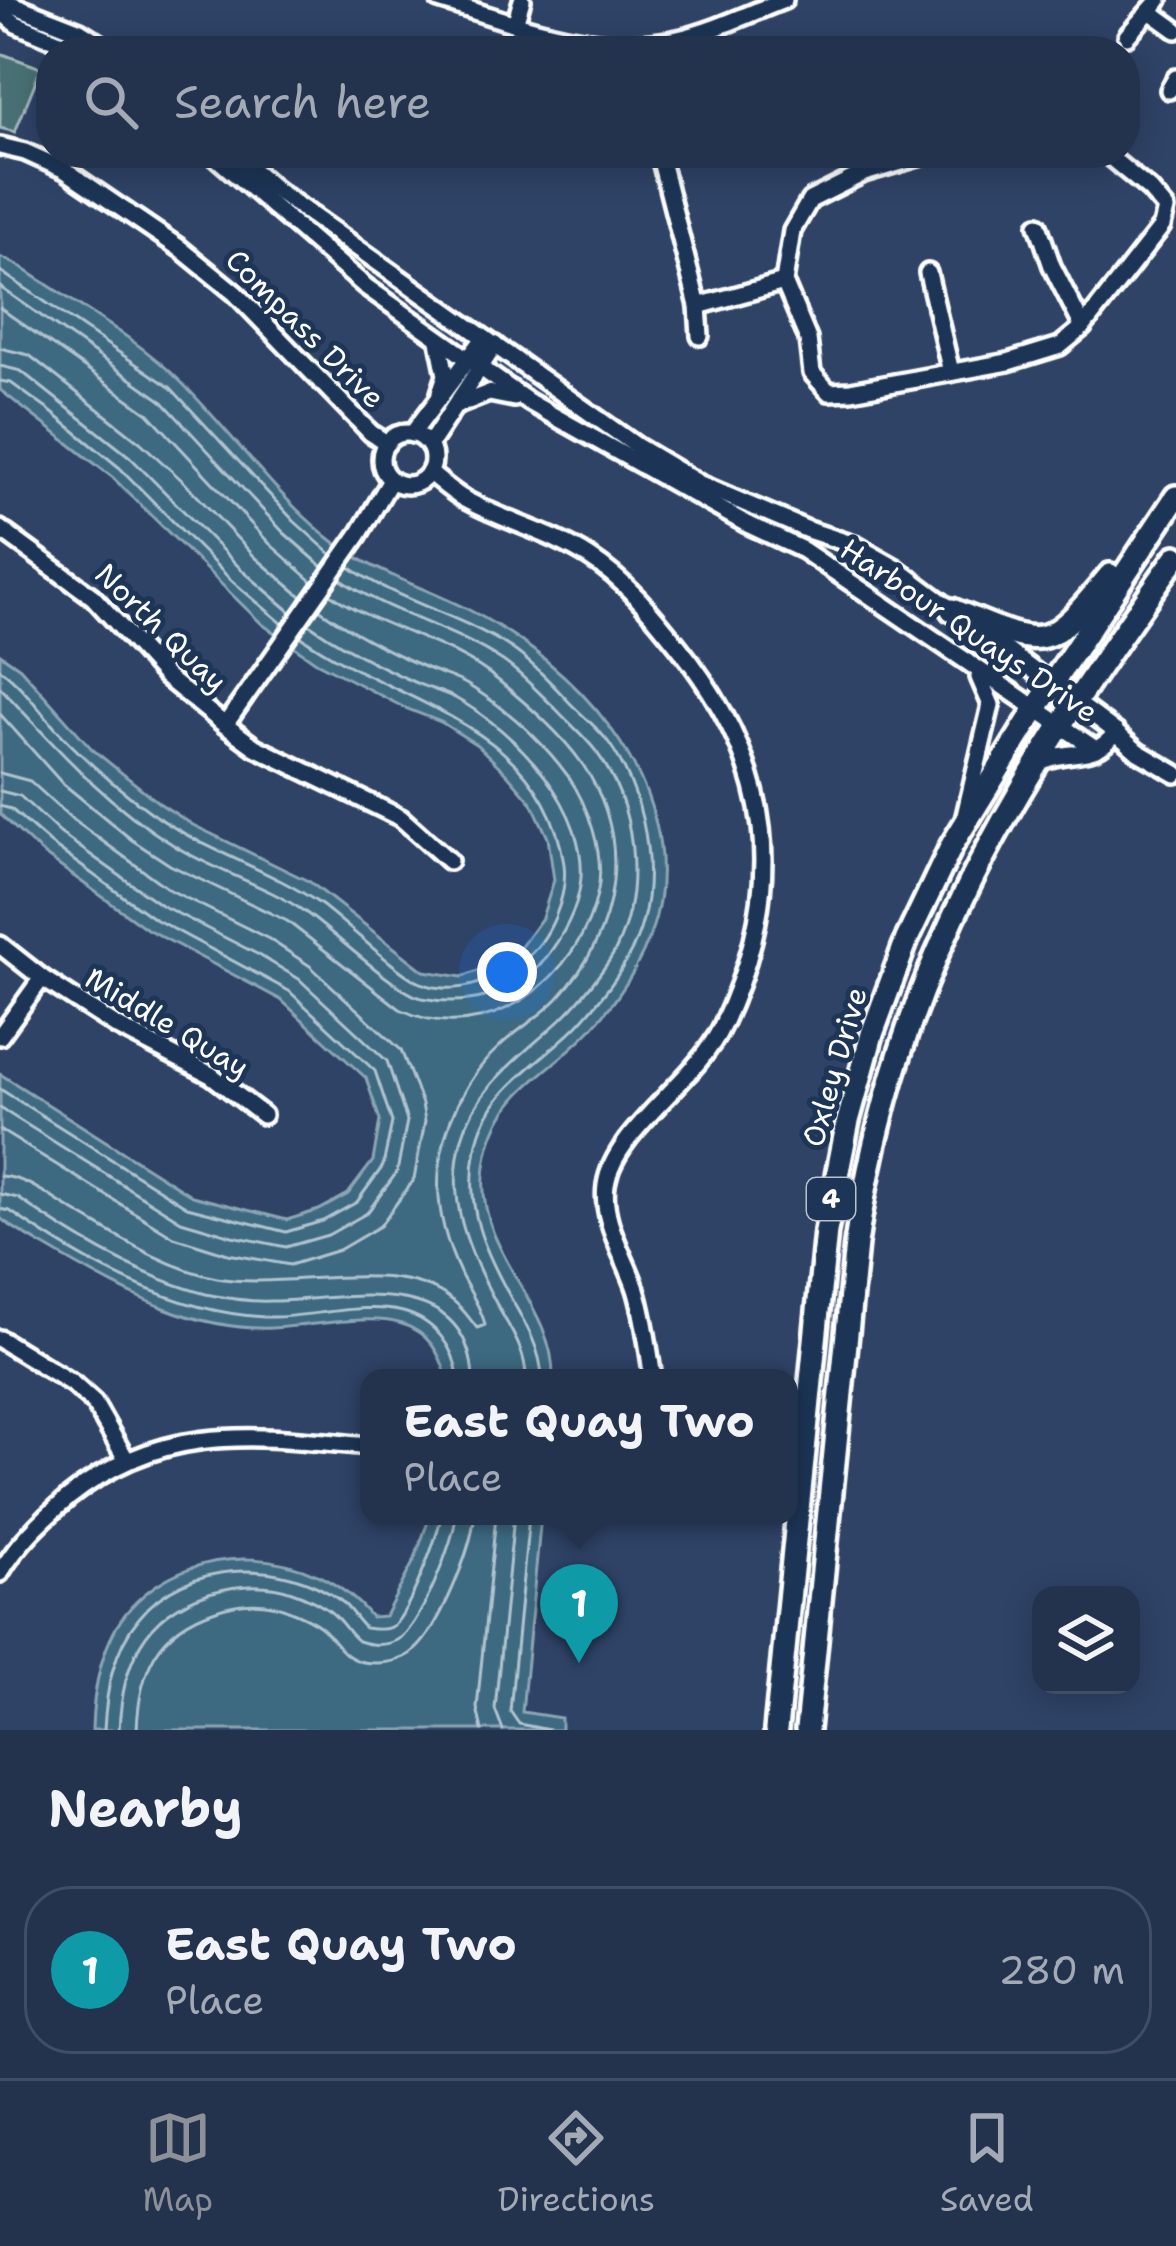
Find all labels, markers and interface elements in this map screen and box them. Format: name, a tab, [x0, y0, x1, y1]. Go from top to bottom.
search box	[36, 36, 1140, 168]
icon: search	[78, 69, 144, 135]
text: Search here	[174, 72, 431, 132]
street label: Compass Drive	[217, 240, 394, 417]
street label: Harbour Quays Drive	[832, 529, 1106, 732]
street label: North Quay	[86, 554, 237, 701]
your location	[477, 942, 537, 1002]
street label: Middle Quay	[77, 957, 257, 1088]
street label: Oxley Drive	[792, 982, 877, 1151]
road number: 4	[807, 1178, 855, 1220]
popup	[360, 1369, 798, 1525]
text: East Quay Two	[403, 1391, 755, 1451]
text: Place	[403, 1451, 503, 1503]
pin: 1	[540, 1564, 618, 1663]
map controls	[1032, 1586, 1140, 1694]
button: layers	[1032, 1586, 1140, 1694]
text: Nearby	[48, 1774, 243, 1842]
text: East Quay Two	[165, 1914, 517, 1974]
text: 1	[81, 1944, 99, 1996]
text: 280 m	[998, 1944, 1125, 1996]
text: Place	[165, 1974, 264, 2026]
tab: Map	[142, 2105, 213, 2222]
tab: Directions	[498, 2105, 655, 2222]
tab: Saved	[940, 2105, 1034, 2222]

